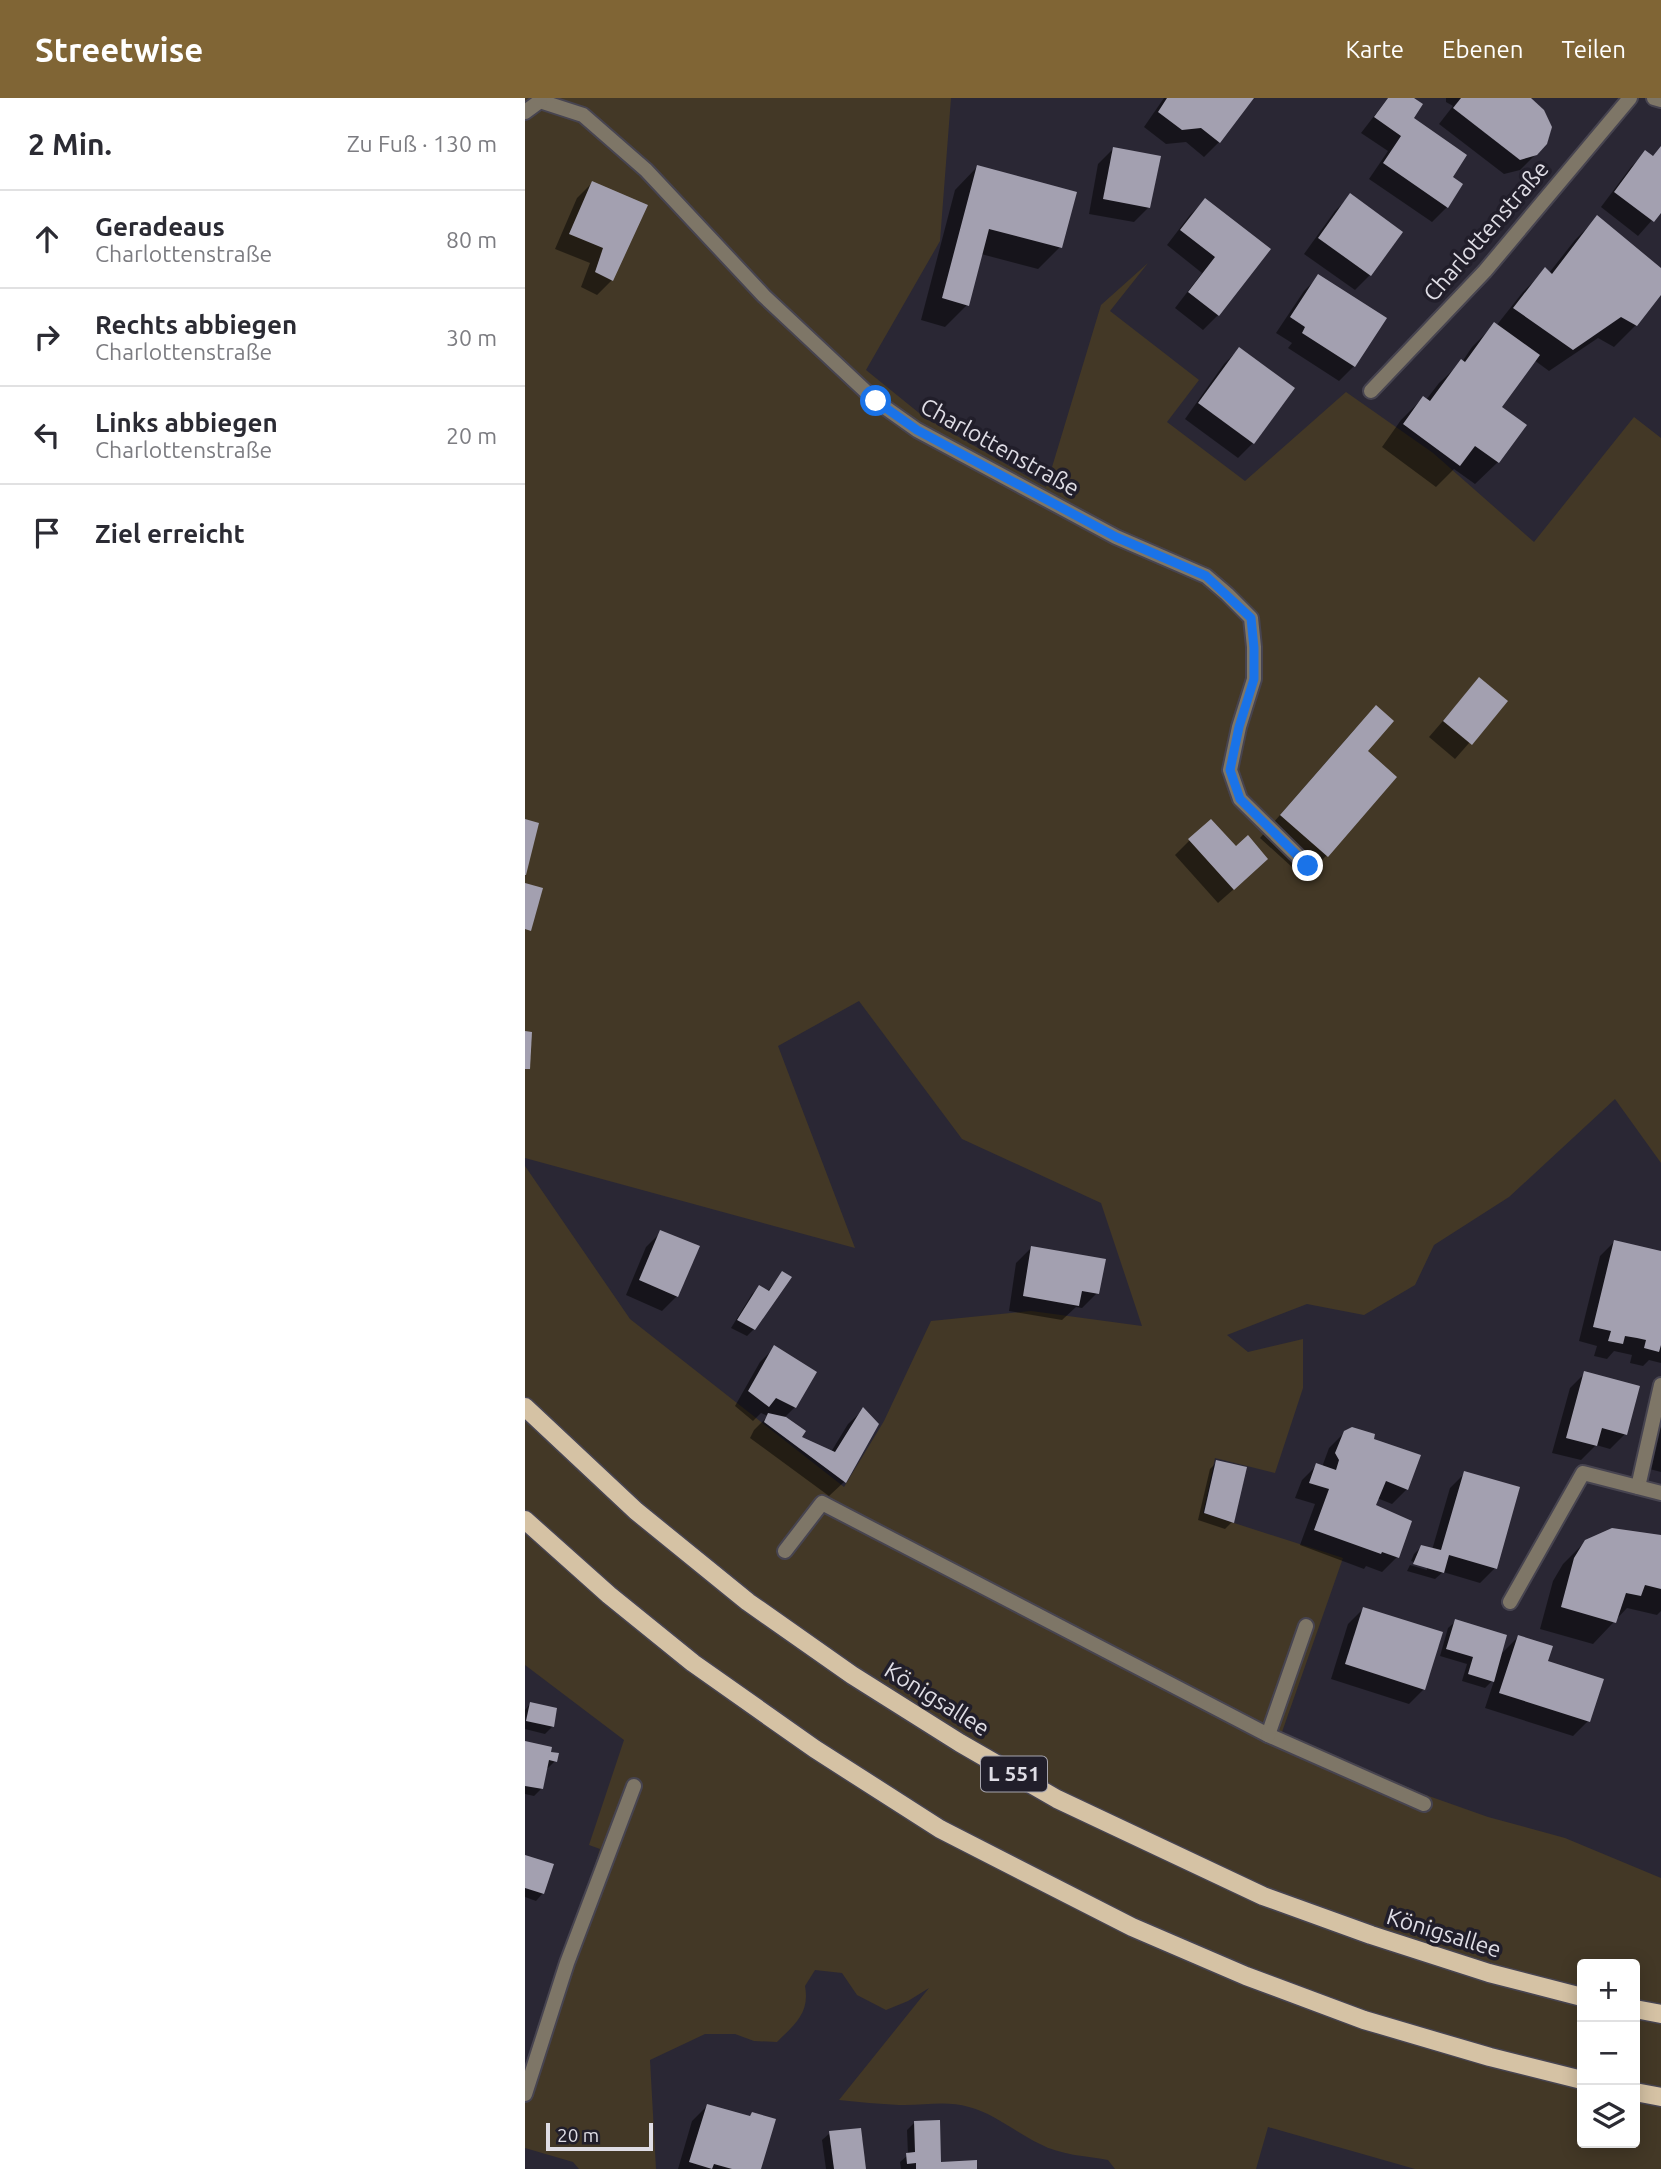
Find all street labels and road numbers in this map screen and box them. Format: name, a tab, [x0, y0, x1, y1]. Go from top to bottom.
street label: Charlottenstraße	[1418, 156, 1553, 306]
street label: Charlottenstraße	[917, 393, 1084, 500]
street label: Königsallee	[880, 1657, 994, 1741]
road number: L 551	[981, 1756, 1047, 1792]
street label: Königsallee	[1384, 1903, 1504, 1962]

